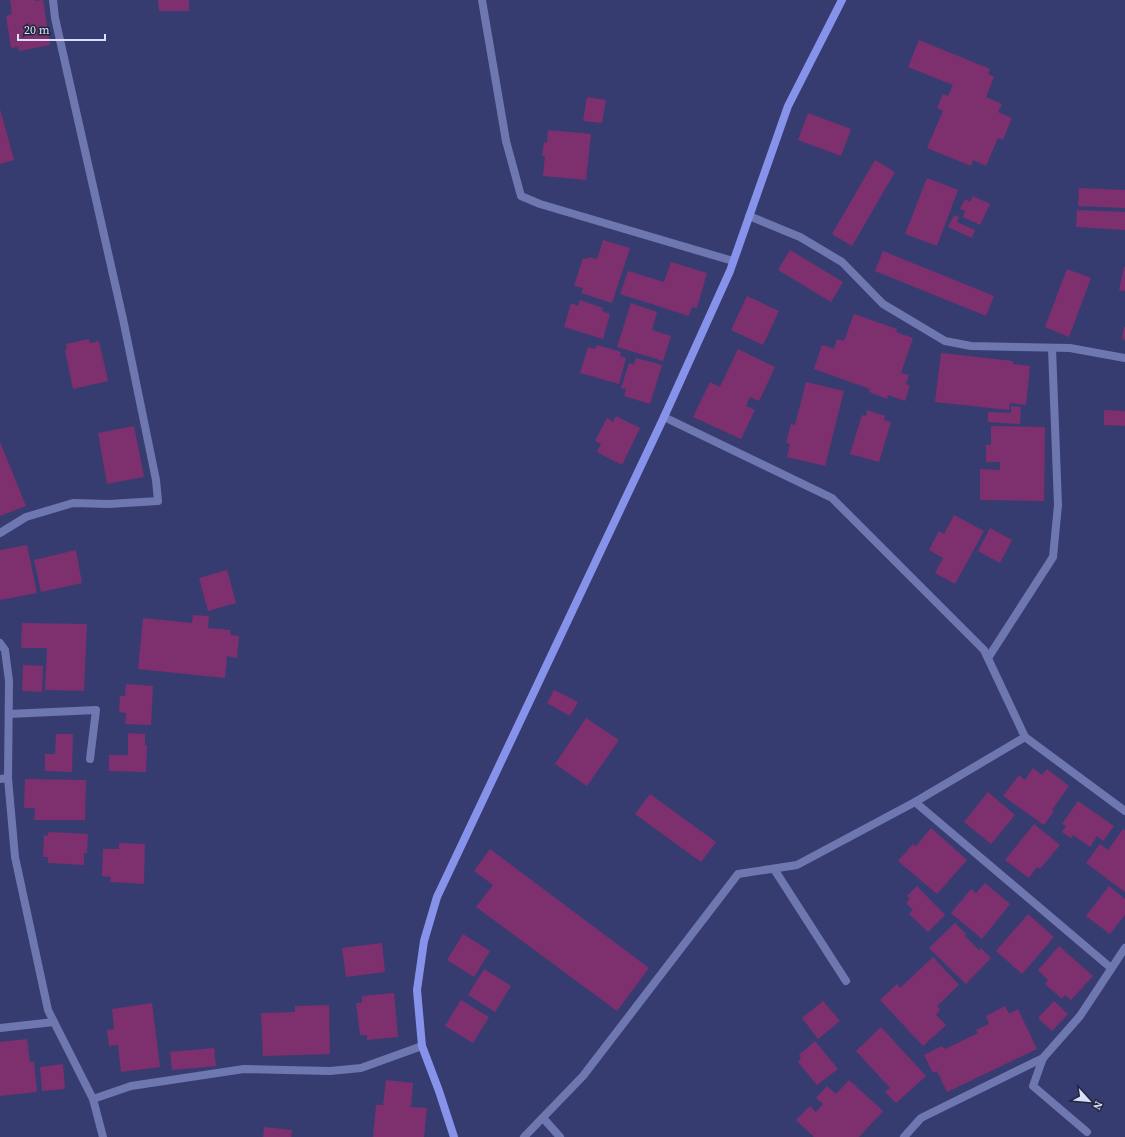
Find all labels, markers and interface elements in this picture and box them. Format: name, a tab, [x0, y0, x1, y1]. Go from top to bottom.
scale bar	[18, 16, 105, 42]
text: 20 m	[24, 22, 50, 38]
north arrow	[1069, 1081, 1109, 1121]
text: N	[1089, 1098, 1106, 1112]

